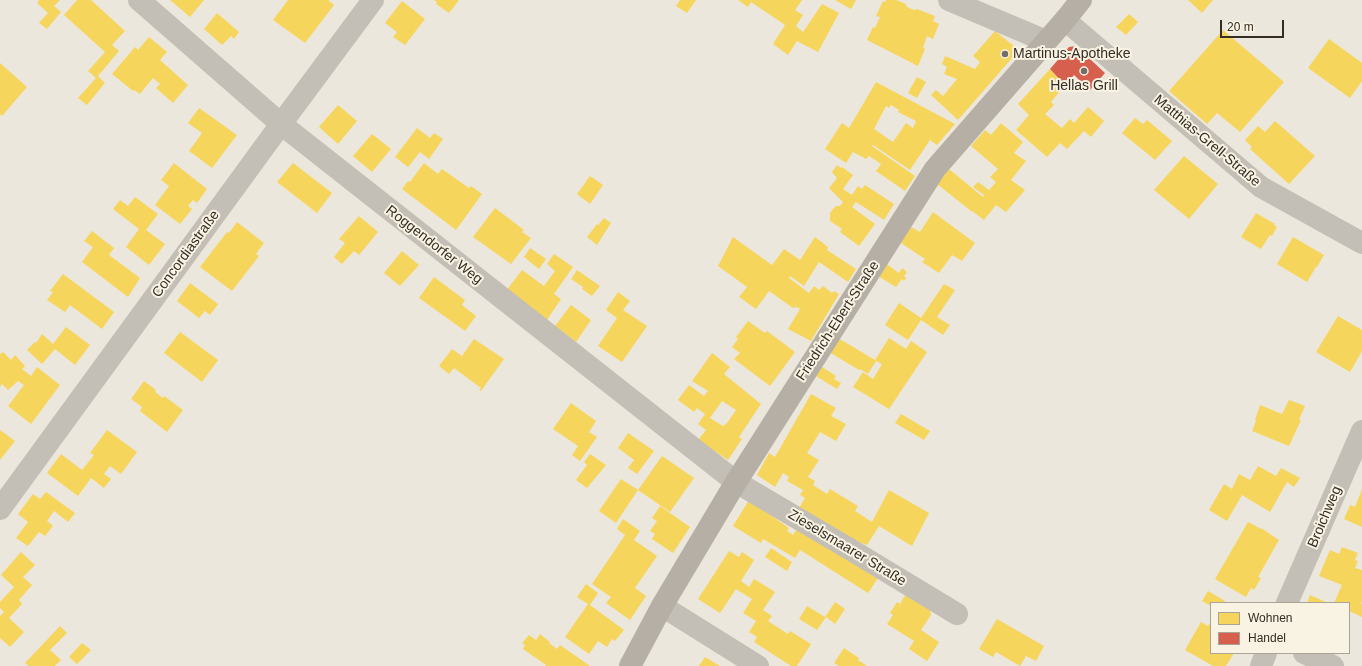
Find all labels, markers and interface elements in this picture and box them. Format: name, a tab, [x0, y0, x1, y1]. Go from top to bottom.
scale bar	[1222, 12, 1286, 38]
text: 20 m	[1227, 20, 1254, 34]
place label: Martinus-Apotheke	[1013, 46, 1131, 62]
marker: Martinus-Apotheke	[1000, 49, 1010, 59]
marker: Hellas Grill	[1079, 66, 1089, 76]
place label: Hellas Grill	[1050, 78, 1118, 94]
street label: Matthias-Grell-Straße	[1150, 92, 1264, 190]
street label: Roggendorfer Weg	[382, 202, 486, 288]
street label: Concordiastraße	[149, 207, 223, 301]
street label: Friedrich-Ebert-Straße	[793, 258, 883, 384]
street label: Broichweg	[1304, 484, 1346, 550]
street label: Zieselsmaarer Straße	[785, 506, 909, 590]
legend	[1210, 602, 1350, 654]
text: Wohnen	[1248, 611, 1292, 625]
text: Handel	[1248, 631, 1286, 645]

